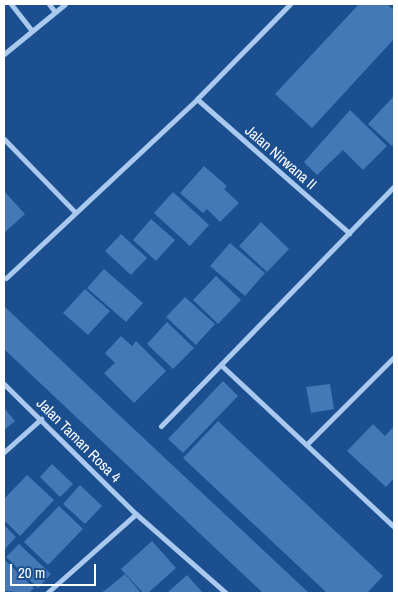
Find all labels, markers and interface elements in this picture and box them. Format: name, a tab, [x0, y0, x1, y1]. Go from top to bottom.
street label: Jalan Nirwana II	[242, 121, 320, 193]
street label: Jalan Taman Rosa 4	[33, 394, 125, 486]
scale bar	[12, 554, 99, 586]
text: 20 m	[18, 562, 45, 583]

